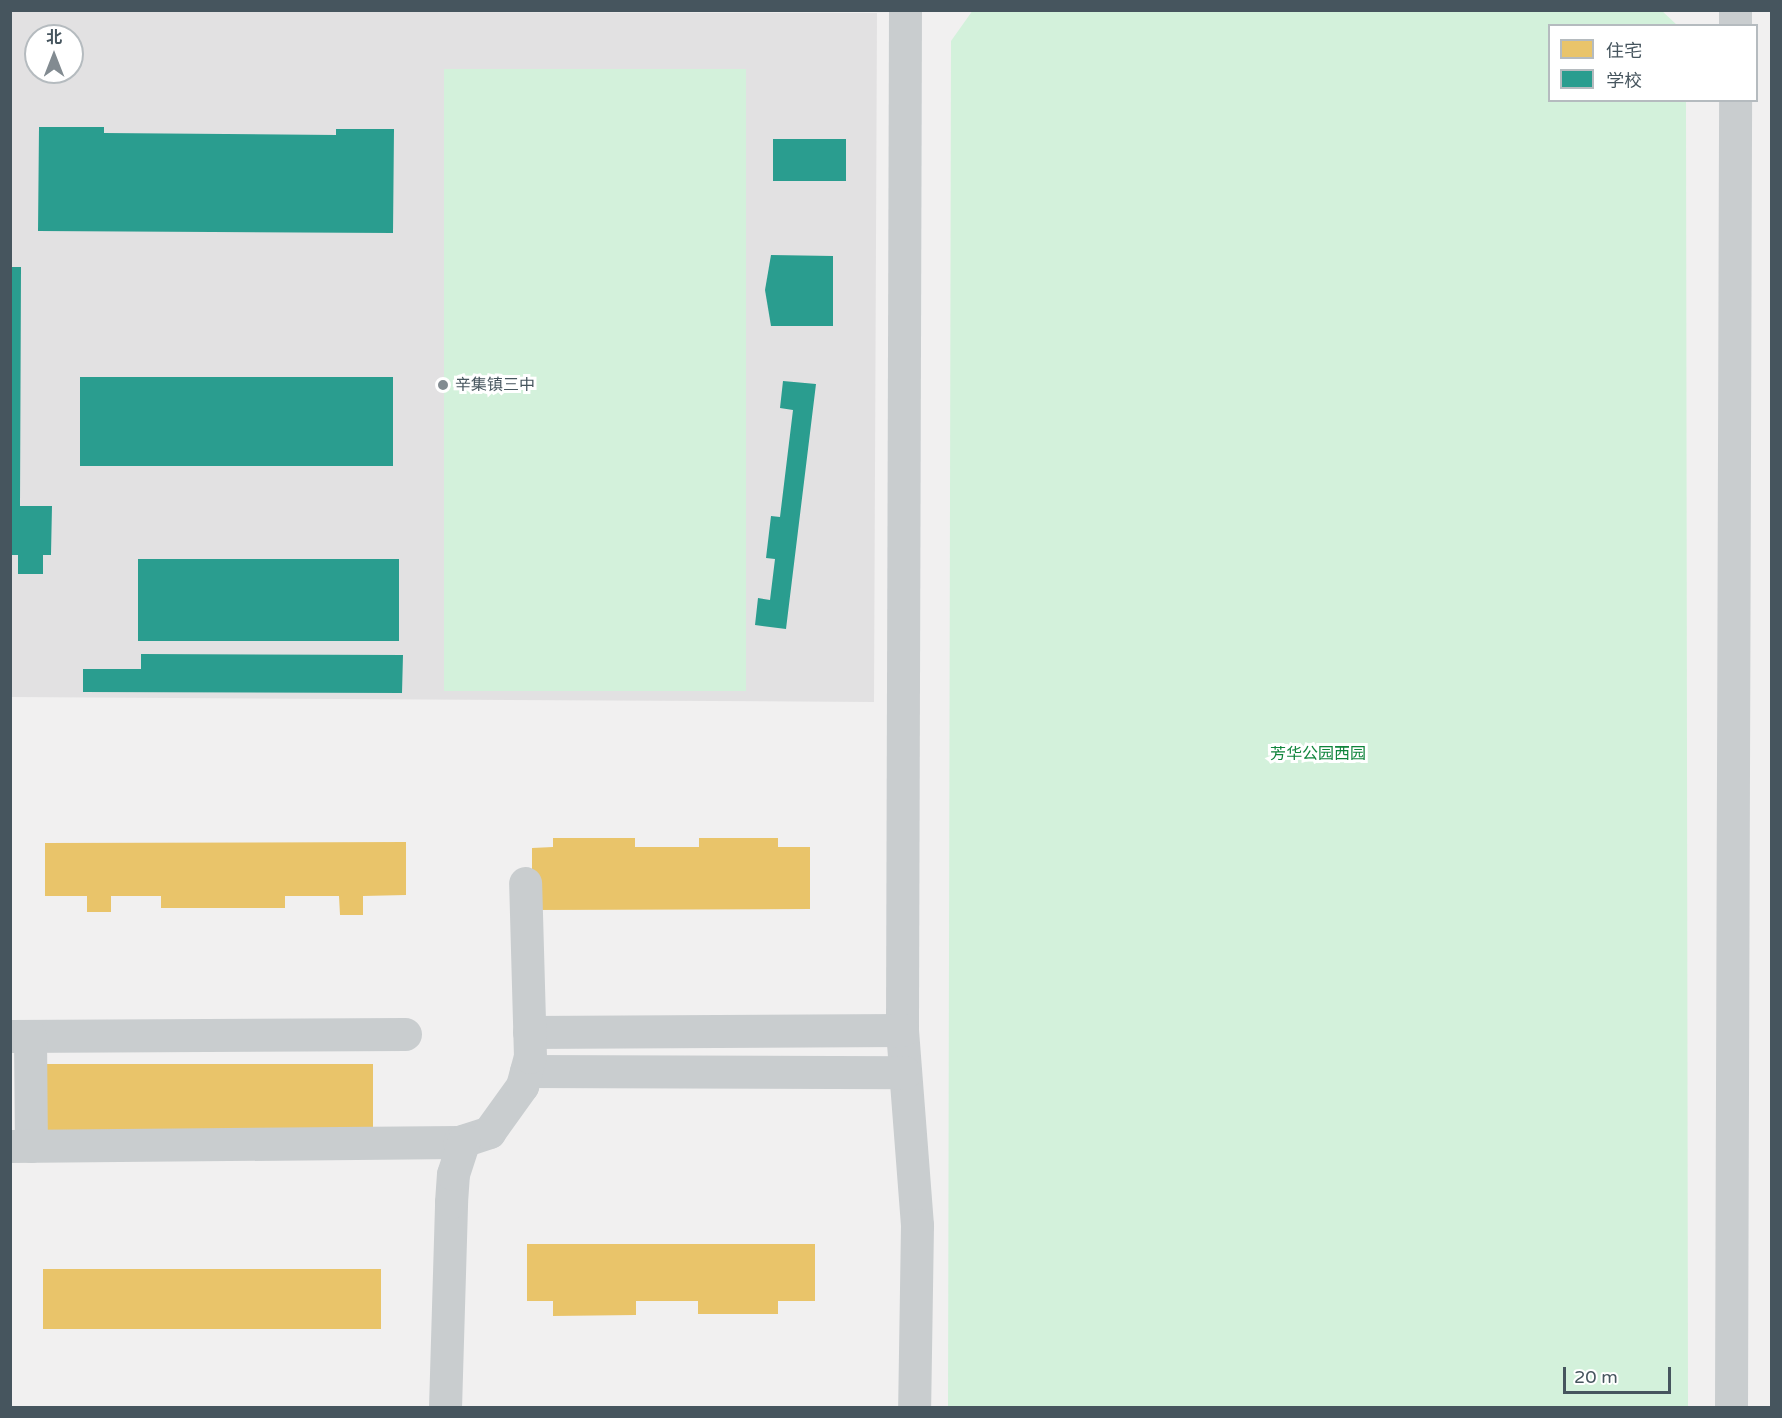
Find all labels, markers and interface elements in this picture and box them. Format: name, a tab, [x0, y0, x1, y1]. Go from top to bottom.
north arrow	[24, 24, 84, 84]
legend	[1548, 24, 1758, 102]
text: 北	[46, 28, 62, 48]
text: 住宅	[1606, 40, 1642, 62]
text: 学校	[1606, 70, 1642, 92]
place label: 辛集镇三中	[455, 375, 535, 395]
marker: 辛集镇三中	[436, 378, 450, 392]
park label: 芳华公园西园	[1270, 744, 1366, 764]
scale bar	[1566, 1355, 1674, 1393]
text: 20 m	[1574, 1366, 1618, 1388]

